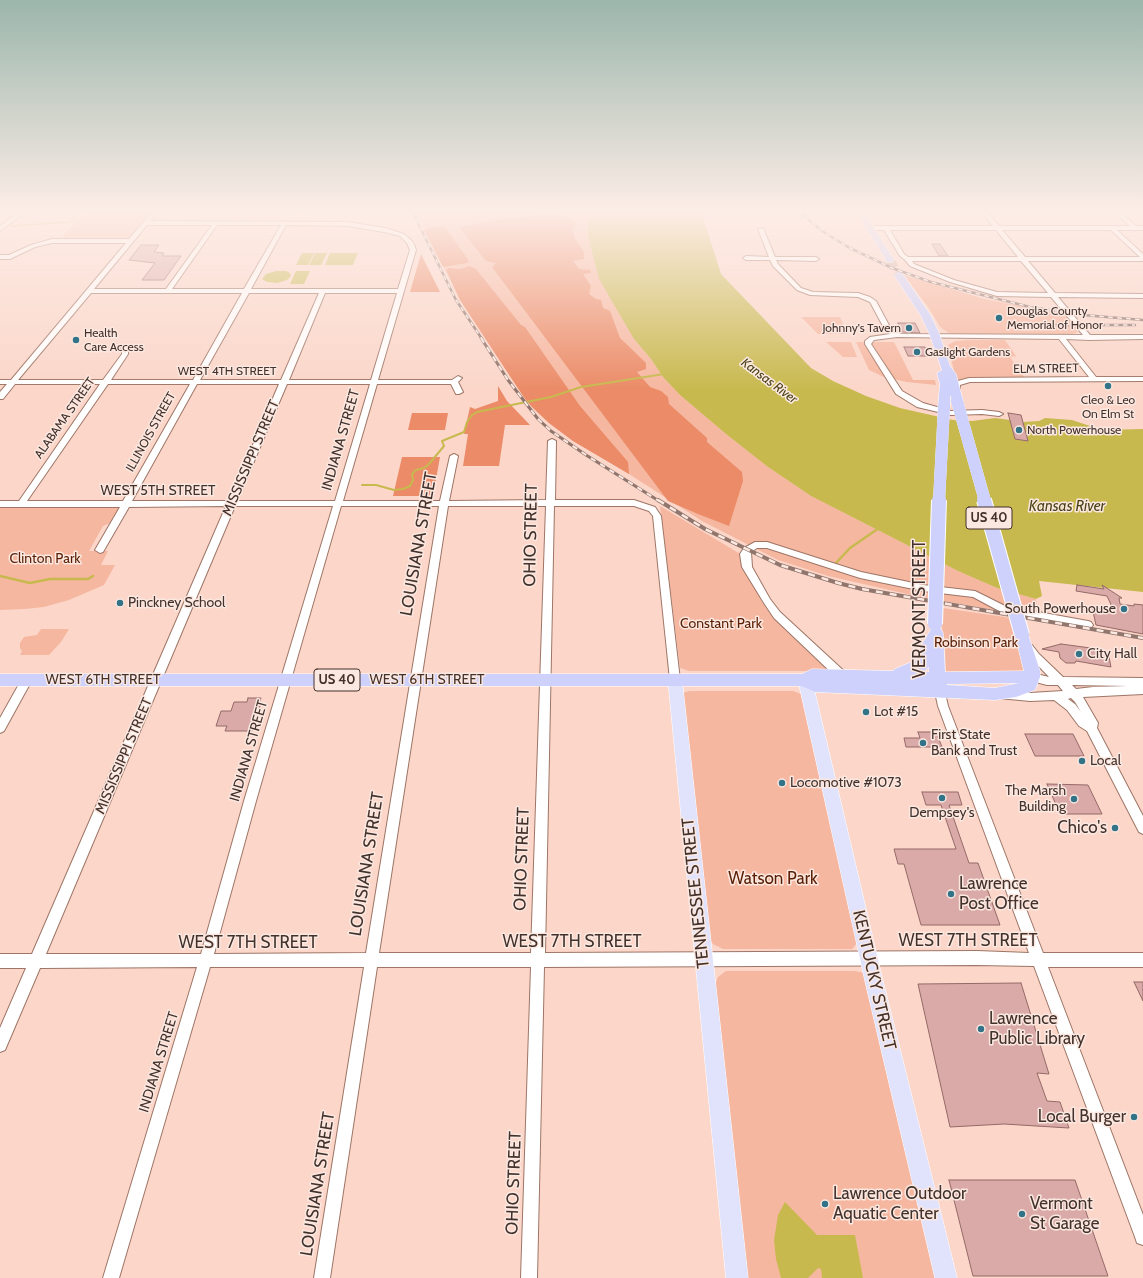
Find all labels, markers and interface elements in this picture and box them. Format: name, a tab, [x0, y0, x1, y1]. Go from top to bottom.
place label: Douglas County Memorial of Honor	[1007, 304, 1103, 332]
marker: Douglas County Memorial of Honor	[994, 313, 1004, 323]
place label: Johnny's Tavern	[822, 321, 901, 335]
marker: Johnny's Tavern	[904, 323, 914, 333]
place label: Health Care Access	[84, 326, 144, 354]
marker: Health Care Access	[71, 335, 81, 345]
place label: Gaslight Gardens	[925, 345, 1010, 359]
marker: Gaslight Gardens	[912, 347, 922, 357]
water label: Kansas River	[738, 355, 800, 407]
street label: ELM STREET	[1013, 361, 1079, 377]
street label: WEST 4TH STREET	[178, 364, 276, 378]
street label: ALABAMA STREET	[32, 375, 98, 461]
marker: Cleo & Leo On Elm St	[1103, 381, 1113, 391]
street label: INDIANA STREET	[319, 387, 363, 493]
street label: ILLINOIS STREET	[123, 390, 179, 474]
place label: Cleo & Leo On Elm St	[1081, 393, 1135, 421]
street label: MISSISSIPPI STREET	[219, 397, 283, 519]
place label: North Powerhouse	[1027, 423, 1121, 437]
marker: North Powerhouse	[1014, 425, 1024, 435]
street label: LOUISIANA STREET	[396, 470, 442, 618]
street label: WEST 5TH STREET	[101, 483, 215, 499]
street label: OHIO STREET	[520, 483, 542, 587]
water label: Kansas River	[1029, 498, 1105, 516]
road number: US 40	[966, 507, 1012, 529]
street label: VERMONT STREET	[910, 540, 930, 678]
park label: Clinton Park	[9, 551, 81, 567]
place label: Pinckney School	[128, 595, 225, 611]
marker: Pinckney School	[115, 598, 125, 608]
place label: South Powerhouse	[1005, 601, 1116, 617]
marker: South Powerhouse	[1119, 604, 1129, 614]
park label: Constant Park	[680, 616, 762, 632]
park label: Robinson Park	[934, 635, 1018, 651]
place label: City Hall	[1087, 646, 1137, 662]
marker: City Hall	[1074, 649, 1084, 659]
road number: US 40	[314, 669, 360, 691]
street label: WEST 6TH STREET	[46, 672, 160, 688]
street label: WEST 6TH STREET	[370, 672, 484, 688]
street label: MISSISSIPPI STREET	[92, 695, 156, 817]
street label: INDIANA STREET	[227, 698, 271, 804]
place label: Lot #15	[874, 704, 918, 720]
marker: Lot #15	[861, 707, 871, 717]
place label: First State Bank and Trust	[931, 727, 1017, 760]
marker: First State Bank and Trust	[918, 738, 928, 748]
place label: Local	[1090, 753, 1121, 769]
marker: Local	[1077, 756, 1087, 766]
place label: Locomotive #1073	[790, 775, 902, 791]
marker: Locomotive #1073	[777, 778, 787, 788]
place label: The Marsh Building	[1005, 783, 1066, 816]
street label: LOUISIANA STREET	[346, 790, 388, 938]
marker: Dempsey's	[937, 793, 947, 803]
marker: The Marsh Building	[1069, 794, 1079, 804]
place label: Dempsey's	[909, 805, 975, 821]
street label: OHIO STREET	[510, 807, 534, 911]
street label: TENNESSEE STREET	[678, 817, 714, 969]
place label: Chico's	[1057, 818, 1107, 838]
marker: Chico's	[1110, 823, 1120, 833]
park label: Watson Park	[728, 869, 818, 889]
place label: Lawrence Post Office	[959, 874, 1039, 914]
marker: Lawrence Post Office	[946, 889, 956, 899]
street label: KENTUCKY STREET	[848, 908, 900, 1052]
street label: WEST 7TH STREET	[898, 931, 1038, 951]
street label: WEST 7TH STREET	[502, 932, 642, 952]
street label: WEST 7TH STREET	[178, 933, 318, 953]
place label: Lawrence Public Library	[989, 1009, 1085, 1049]
street label: INDIANA STREET	[136, 1010, 182, 1114]
marker: Lawrence Public Library	[976, 1024, 986, 1034]
place label: Local Burger	[1038, 1107, 1126, 1127]
street label: LOUISIANA STREET	[297, 1110, 339, 1258]
marker: Local Burger	[1129, 1112, 1139, 1122]
street label: OHIO STREET	[502, 1131, 526, 1235]
place label: Lawrence Outdoor Aquatic Center	[833, 1184, 966, 1224]
place label: Vermont St Garage	[1030, 1194, 1099, 1234]
marker: Lawrence Outdoor Aquatic Center	[820, 1199, 830, 1209]
marker: Vermont St Garage	[1017, 1209, 1027, 1219]

